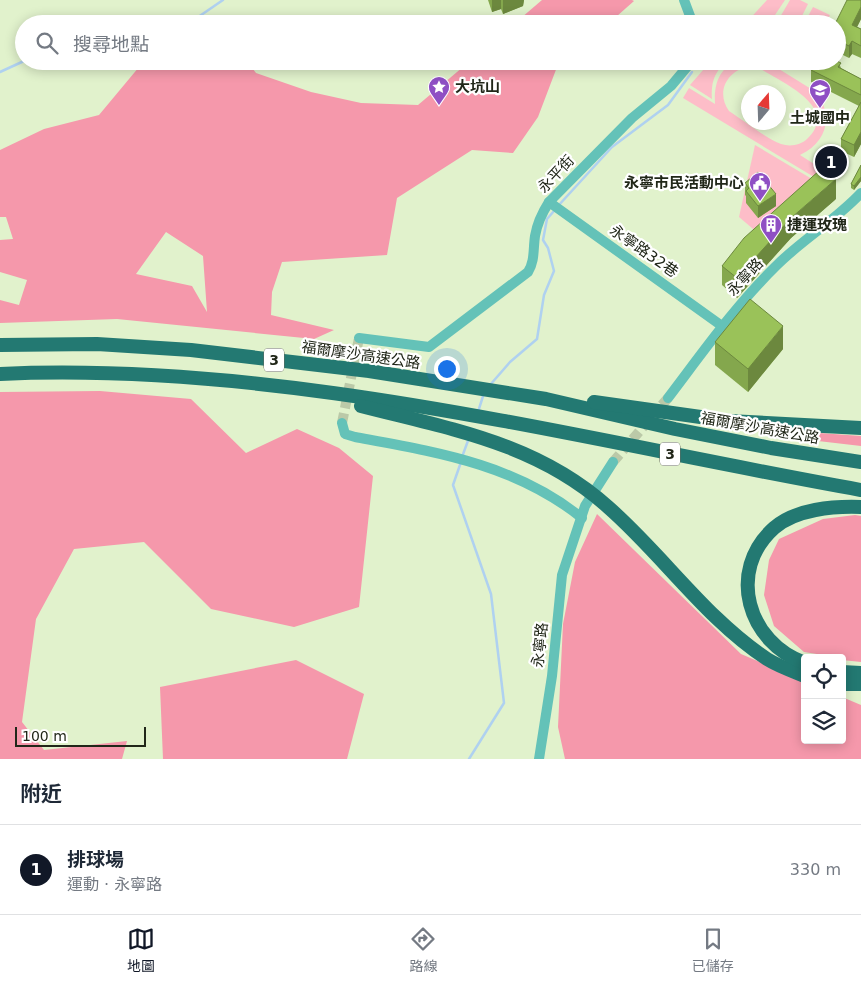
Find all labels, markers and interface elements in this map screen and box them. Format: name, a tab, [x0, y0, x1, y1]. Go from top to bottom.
search box	[15, 15, 846, 70]
icon: search	[33, 29, 61, 57]
text: 搜尋地點	[73, 33, 149, 55]
place icon: 大坑山	[427, 75, 451, 106]
place label: 大坑山	[455, 78, 500, 96]
school or university icon: 土城國中	[808, 78, 832, 109]
north arrow	[741, 85, 786, 130]
place label: 土城國中	[790, 109, 850, 127]
pin: 1	[815, 143, 847, 181]
street label: 永平街	[534, 151, 578, 197]
public building icon: 永寧市民活動中心	[748, 171, 772, 202]
place label: 永寧市民活動中心	[624, 174, 744, 192]
building icon: 捷運玫瑰	[759, 213, 783, 244]
place label: 捷運玫瑰	[787, 216, 847, 234]
street label: 永寧路32巷	[606, 221, 682, 281]
street label: 永寧路	[723, 254, 767, 300]
street label: 福爾摩沙高速公路	[300, 338, 422, 372]
road number: 3	[264, 348, 284, 372]
your location	[434, 356, 460, 382]
street label: 福爾摩沙高速公路	[699, 409, 821, 447]
road number: 3	[660, 442, 680, 466]
street label: 永寧路	[529, 622, 551, 668]
map controls	[801, 654, 846, 744]
button: locate	[801, 654, 846, 699]
button: layers	[801, 699, 846, 744]
scale bar	[15, 724, 146, 747]
text: 100 m	[22, 728, 67, 744]
text: 附近	[20, 782, 62, 806]
text: 排球場	[67, 848, 124, 870]
text: 1	[30, 860, 42, 879]
text: 330 m	[790, 860, 841, 879]
text: 運動 · 永寧路	[67, 875, 162, 894]
tab: 地圖	[127, 925, 155, 975]
tab: 路線	[409, 925, 437, 975]
tab: 已儲存	[692, 925, 734, 975]

